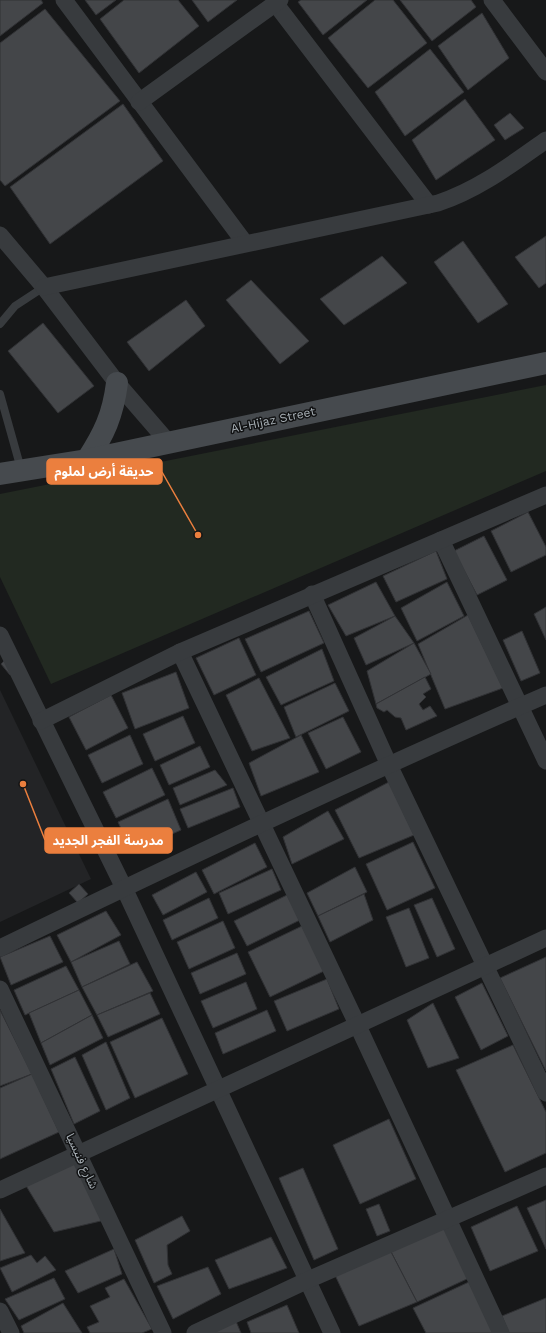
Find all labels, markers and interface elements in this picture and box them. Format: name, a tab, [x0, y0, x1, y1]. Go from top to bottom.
street label: Al-Hijaz Street	[230, 404, 316, 436]
callout: حديقة أرض لملوم	[47, 459, 162, 484]
text: حديقة أرض لملوم	[54, 463, 154, 481]
callout: مدرسة الفجر الجديد	[45, 828, 172, 853]
text: مدرسة الفجر الجديد	[53, 833, 164, 848]
street label: شارع فنيسيا	[61, 1131, 101, 1192]

